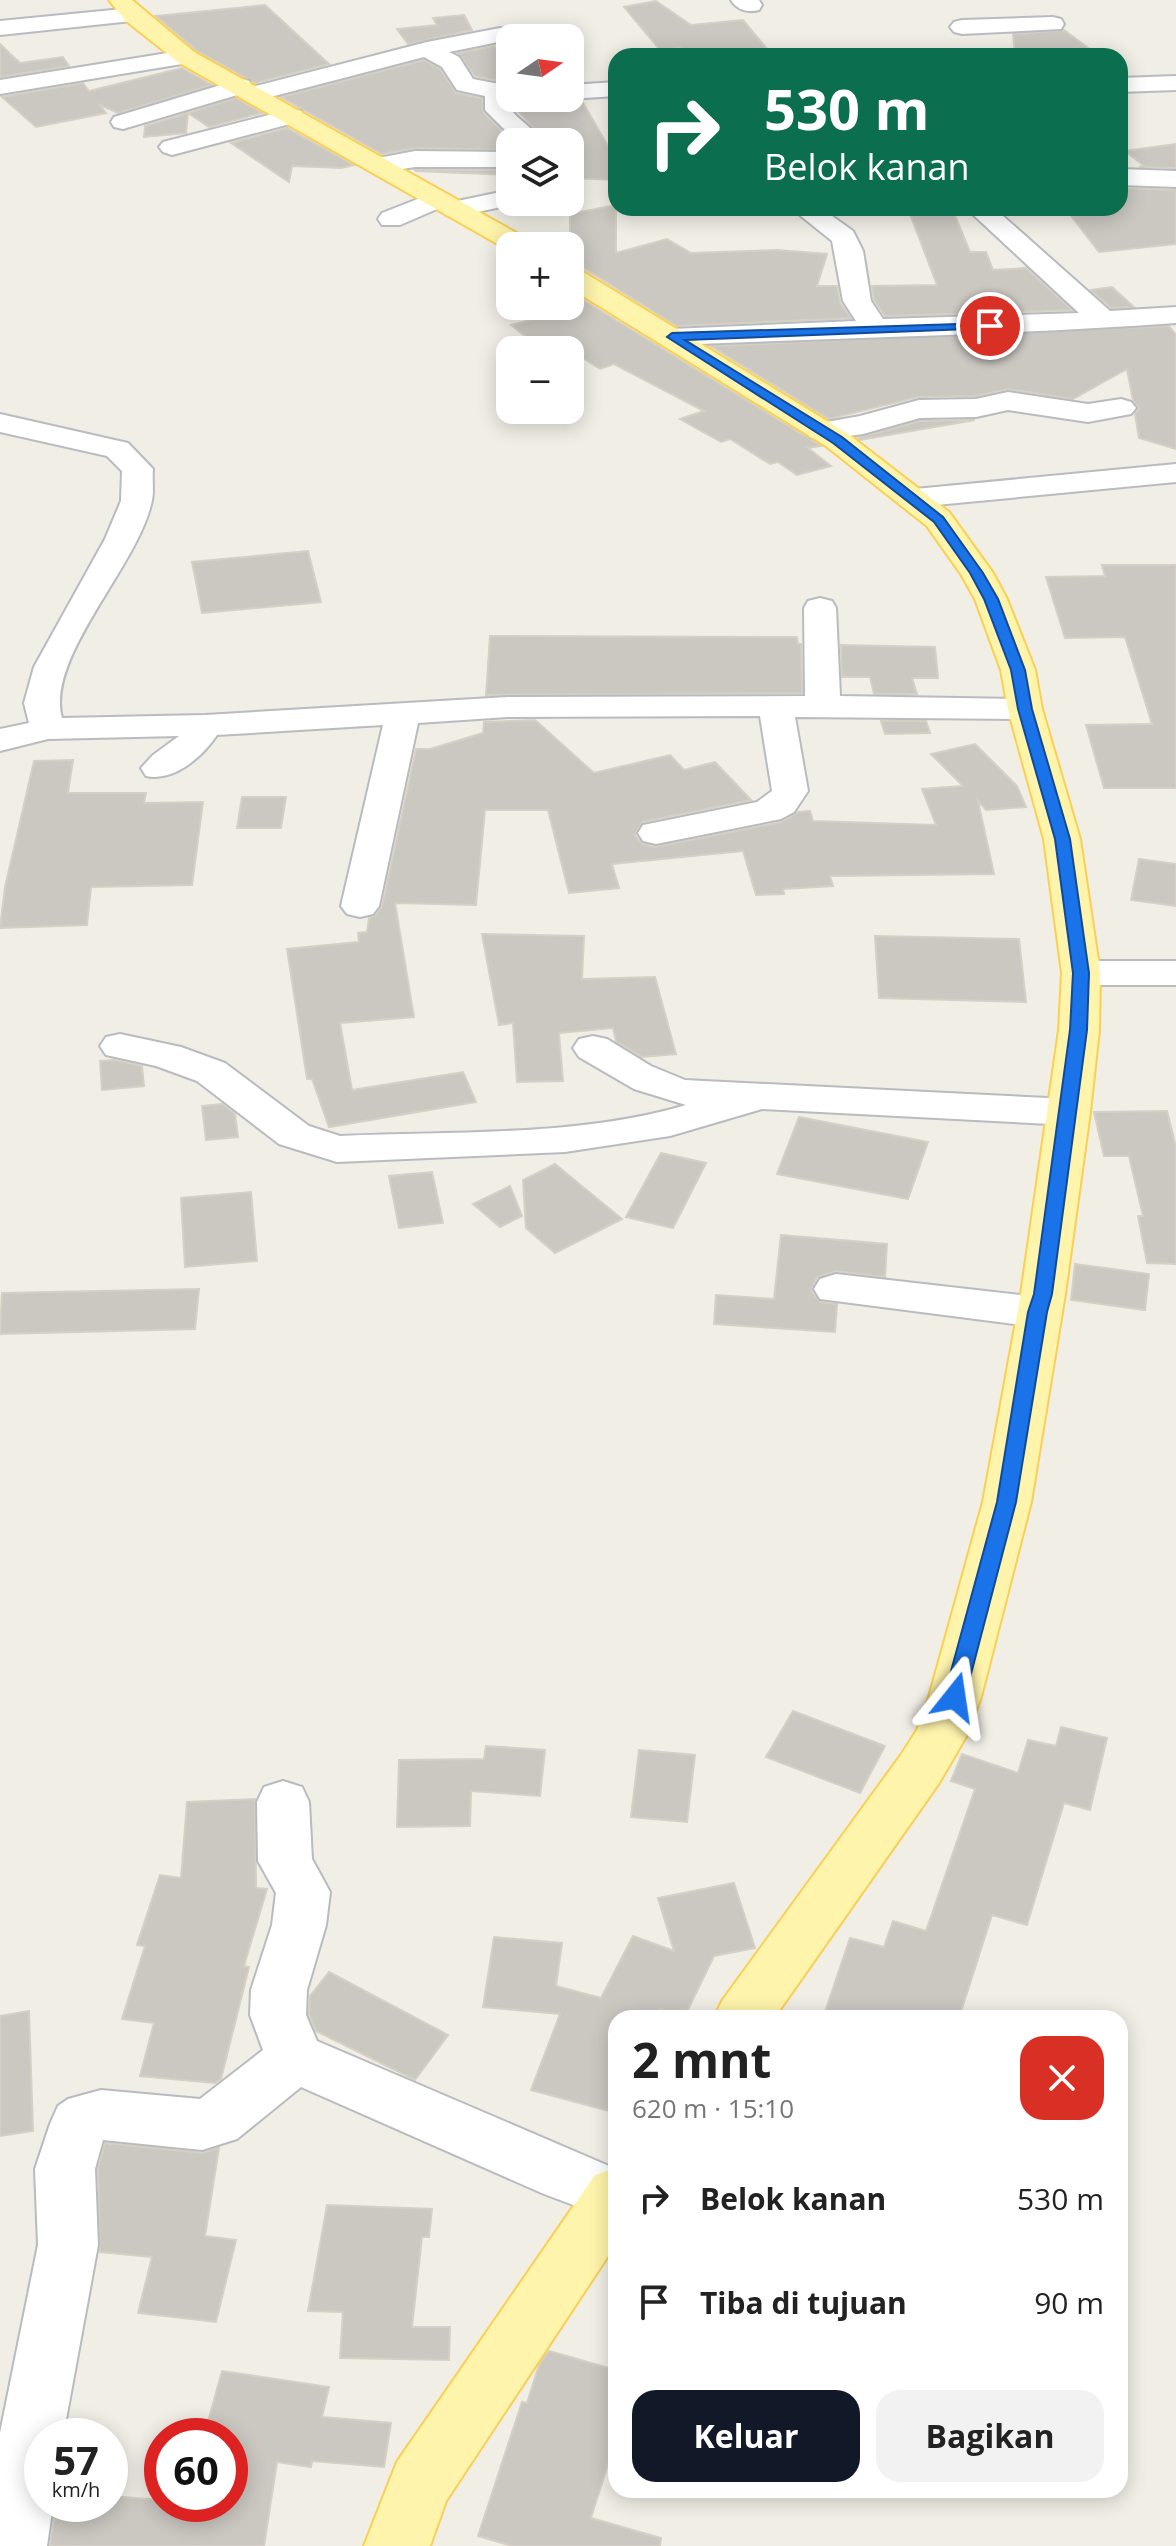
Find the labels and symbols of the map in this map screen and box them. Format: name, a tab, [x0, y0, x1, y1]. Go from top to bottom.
north arrow	[496, 24, 584, 112]
pin	[956, 292, 1024, 360]
position arrow	[913, 1655, 997, 1739]
speed limit sign: 60	[144, 2418, 248, 2522]

